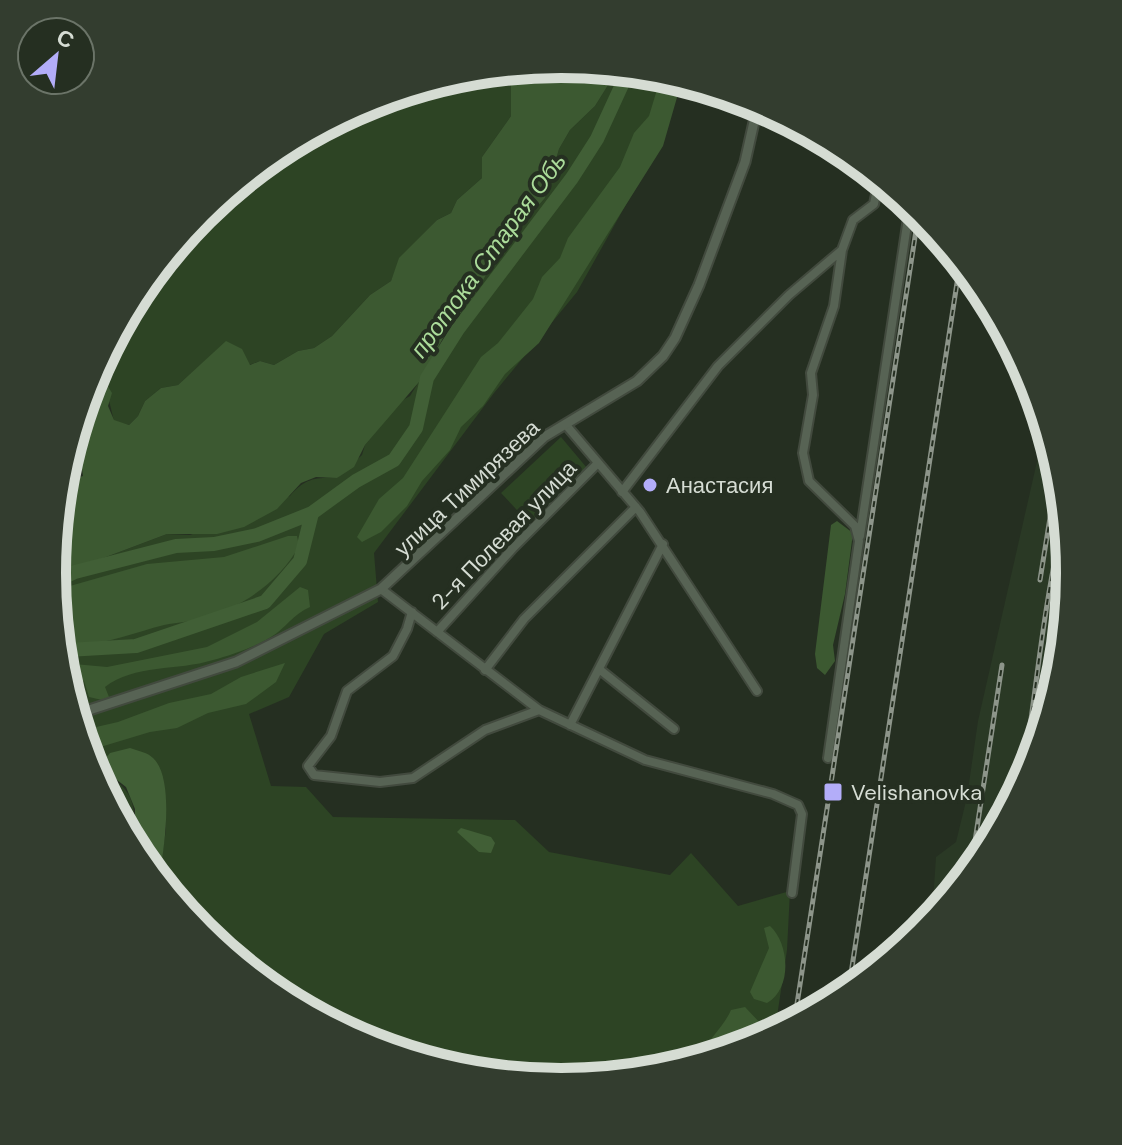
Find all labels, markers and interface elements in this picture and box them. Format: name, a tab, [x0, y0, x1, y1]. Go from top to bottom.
north arrow	[16, 16, 96, 96]
text: С	[51, 22, 79, 55]
water label: протока Старая Обь	[403, 146, 573, 364]
street label: улица Тимирязева	[388, 413, 546, 563]
street label: 2-я Полевая улица	[425, 454, 583, 616]
place label: Анастасия	[666, 471, 773, 500]
marker: Анастасия	[641, 476, 659, 494]
place label: Velishanovka	[851, 778, 982, 807]
marker: Velishanovka	[822, 781, 844, 803]

